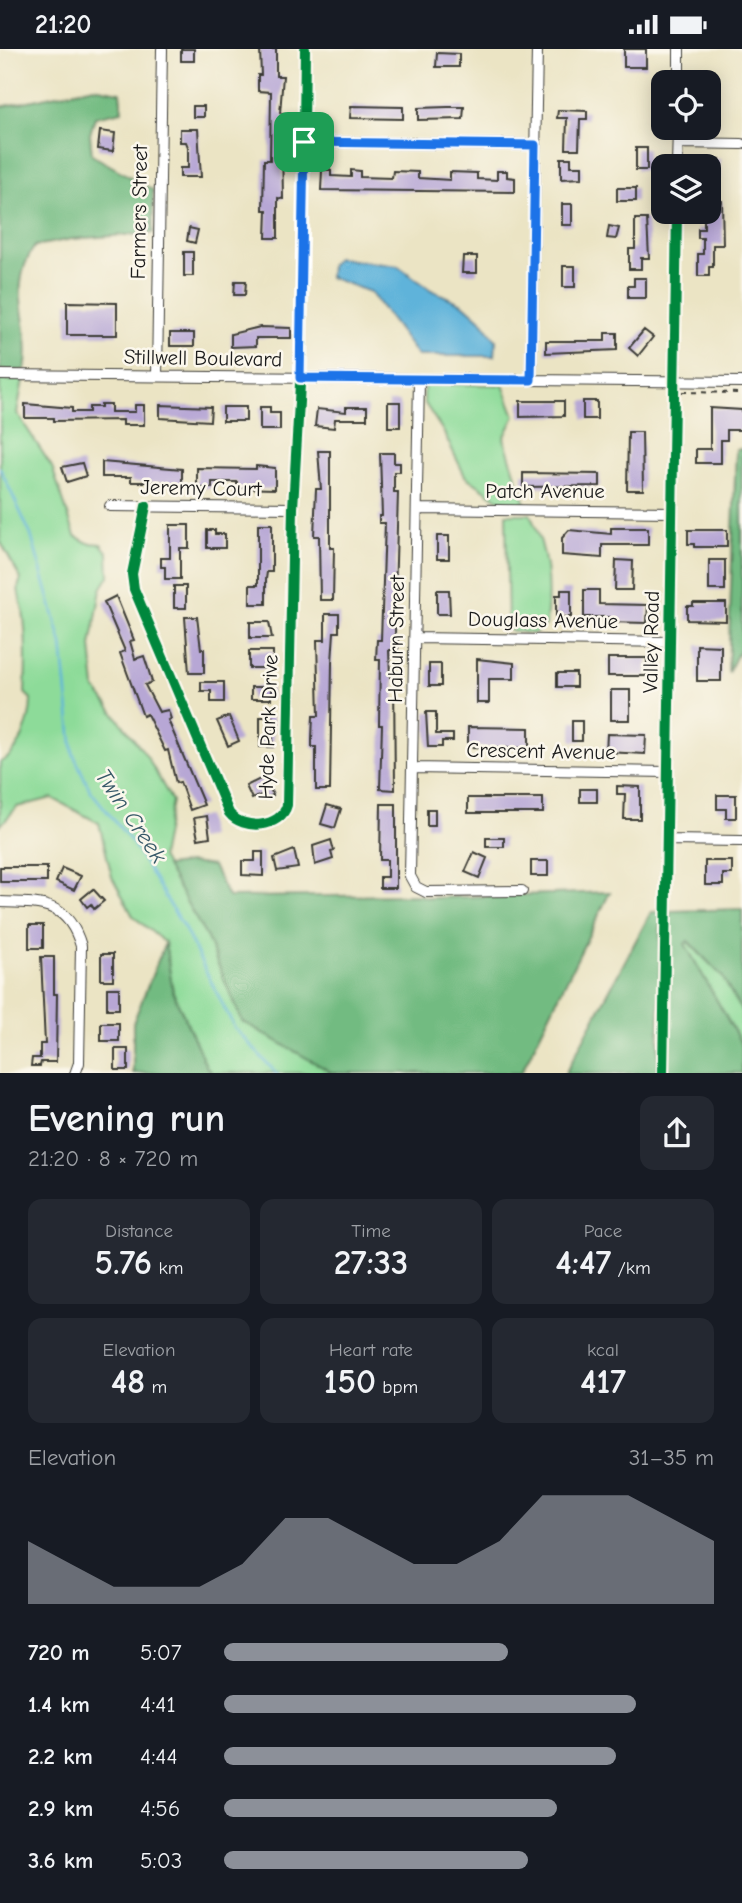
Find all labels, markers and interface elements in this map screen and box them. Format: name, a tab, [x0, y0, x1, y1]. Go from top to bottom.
text: 21:20	[35, 10, 91, 40]
map controls	[651, 70, 721, 224]
button: locate	[651, 70, 721, 140]
pin	[274, 112, 334, 172]
icon: arrive	[285, 123, 323, 161]
street label: Farmers Street	[126, 143, 152, 280]
button: layers	[651, 154, 721, 224]
street label: Stillwell Boulevard	[124, 345, 282, 371]
street label: Jeremy Court	[140, 475, 263, 501]
street label: Patch Avenue	[485, 479, 605, 503]
street label: Haburn Street	[383, 574, 409, 703]
street label: Valley Road	[638, 591, 664, 693]
street label: Douglass Avenue	[468, 607, 618, 633]
street label: Hyde Park Drive	[253, 654, 283, 800]
street label: Crescent Avenue	[466, 738, 616, 764]
water label: Twin Creek	[90, 764, 173, 869]
button: share	[640, 1096, 714, 1170]
text: Evening run	[28, 1097, 225, 1141]
text: 21:20 · 8 × 720 m	[28, 1145, 198, 1172]
text: Distance	[105, 1220, 173, 1242]
text: Time	[351, 1220, 391, 1242]
text: Pace	[584, 1220, 622, 1242]
text: 5.76	[95, 1242, 152, 1283]
text: 27:33	[334, 1242, 408, 1283]
text: 4:47	[555, 1242, 611, 1283]
text: km	[152, 1257, 183, 1279]
text: /km	[611, 1257, 651, 1279]
text: Elevation	[103, 1339, 175, 1361]
text: Heart rate	[329, 1339, 413, 1361]
text: kcal	[587, 1339, 619, 1361]
text: 48	[111, 1361, 145, 1402]
text: 150	[324, 1361, 376, 1402]
text: 417	[580, 1361, 626, 1402]
text: m	[145, 1376, 167, 1398]
text: bpm	[376, 1376, 418, 1398]
text: Elevation	[28, 1444, 116, 1471]
text: 31–35 m	[629, 1444, 714, 1471]
text: 720 m	[28, 1639, 89, 1666]
text: 5:07	[140, 1639, 182, 1666]
text: 1.4 km	[28, 1691, 90, 1718]
text: 4:41	[140, 1691, 176, 1718]
text: 2.2 km	[28, 1743, 93, 1770]
text: 4:44	[140, 1743, 178, 1770]
text: 2.9 km	[28, 1795, 93, 1822]
text: 4:56	[140, 1795, 180, 1822]
text: 3.6 km	[28, 1847, 93, 1874]
text: 5:03	[140, 1847, 182, 1874]

